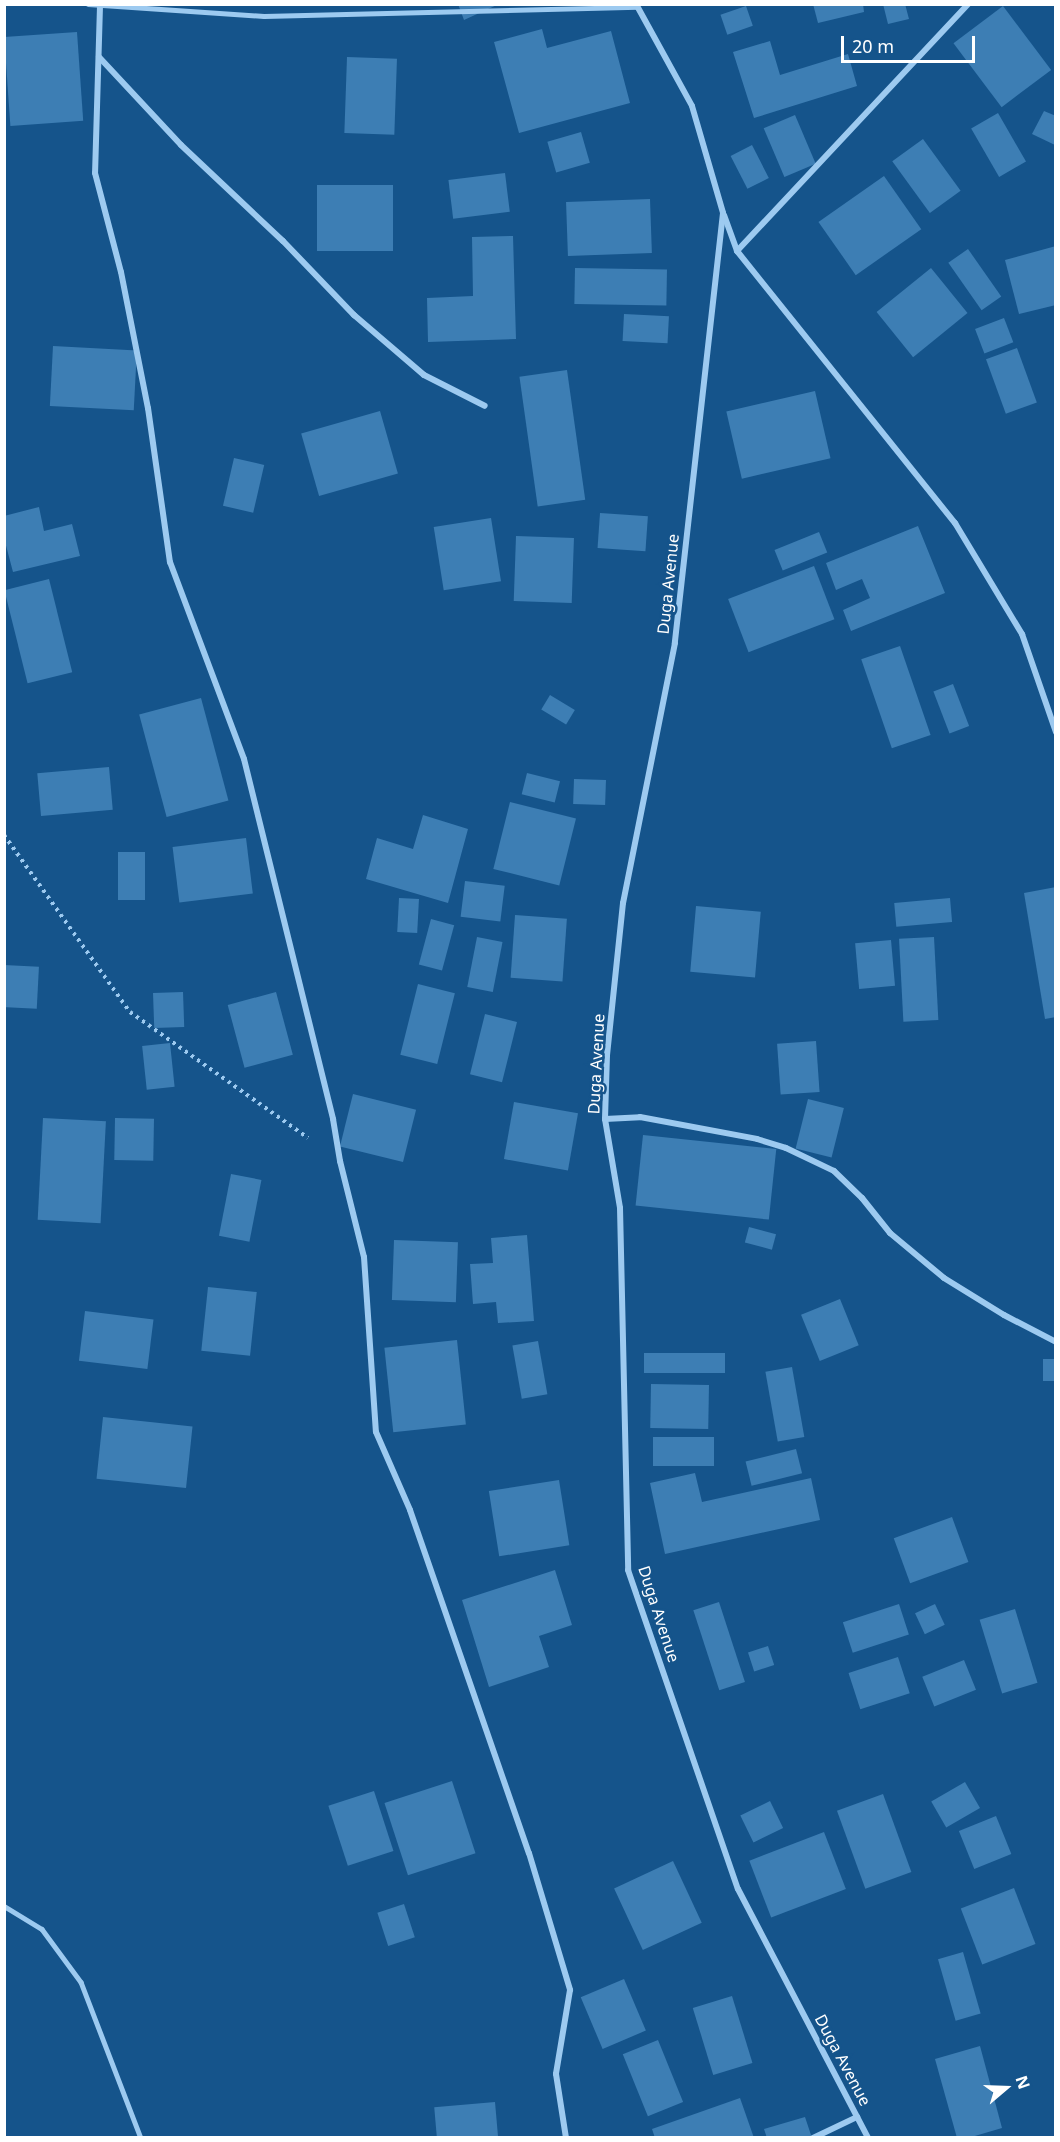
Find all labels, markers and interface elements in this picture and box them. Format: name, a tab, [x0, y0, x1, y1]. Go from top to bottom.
scale bar	[844, 24, 978, 62]
text: 20 m	[852, 34, 894, 58]
street label: Duga Avenue	[653, 533, 683, 635]
street label: Duga Avenue	[584, 1013, 608, 1115]
street label: Duga Avenue	[634, 1563, 684, 1665]
street label: Duga Avenue	[811, 2011, 875, 2109]
north arrow	[976, 2058, 1036, 2118]
text: N	[1010, 2072, 1036, 2092]

